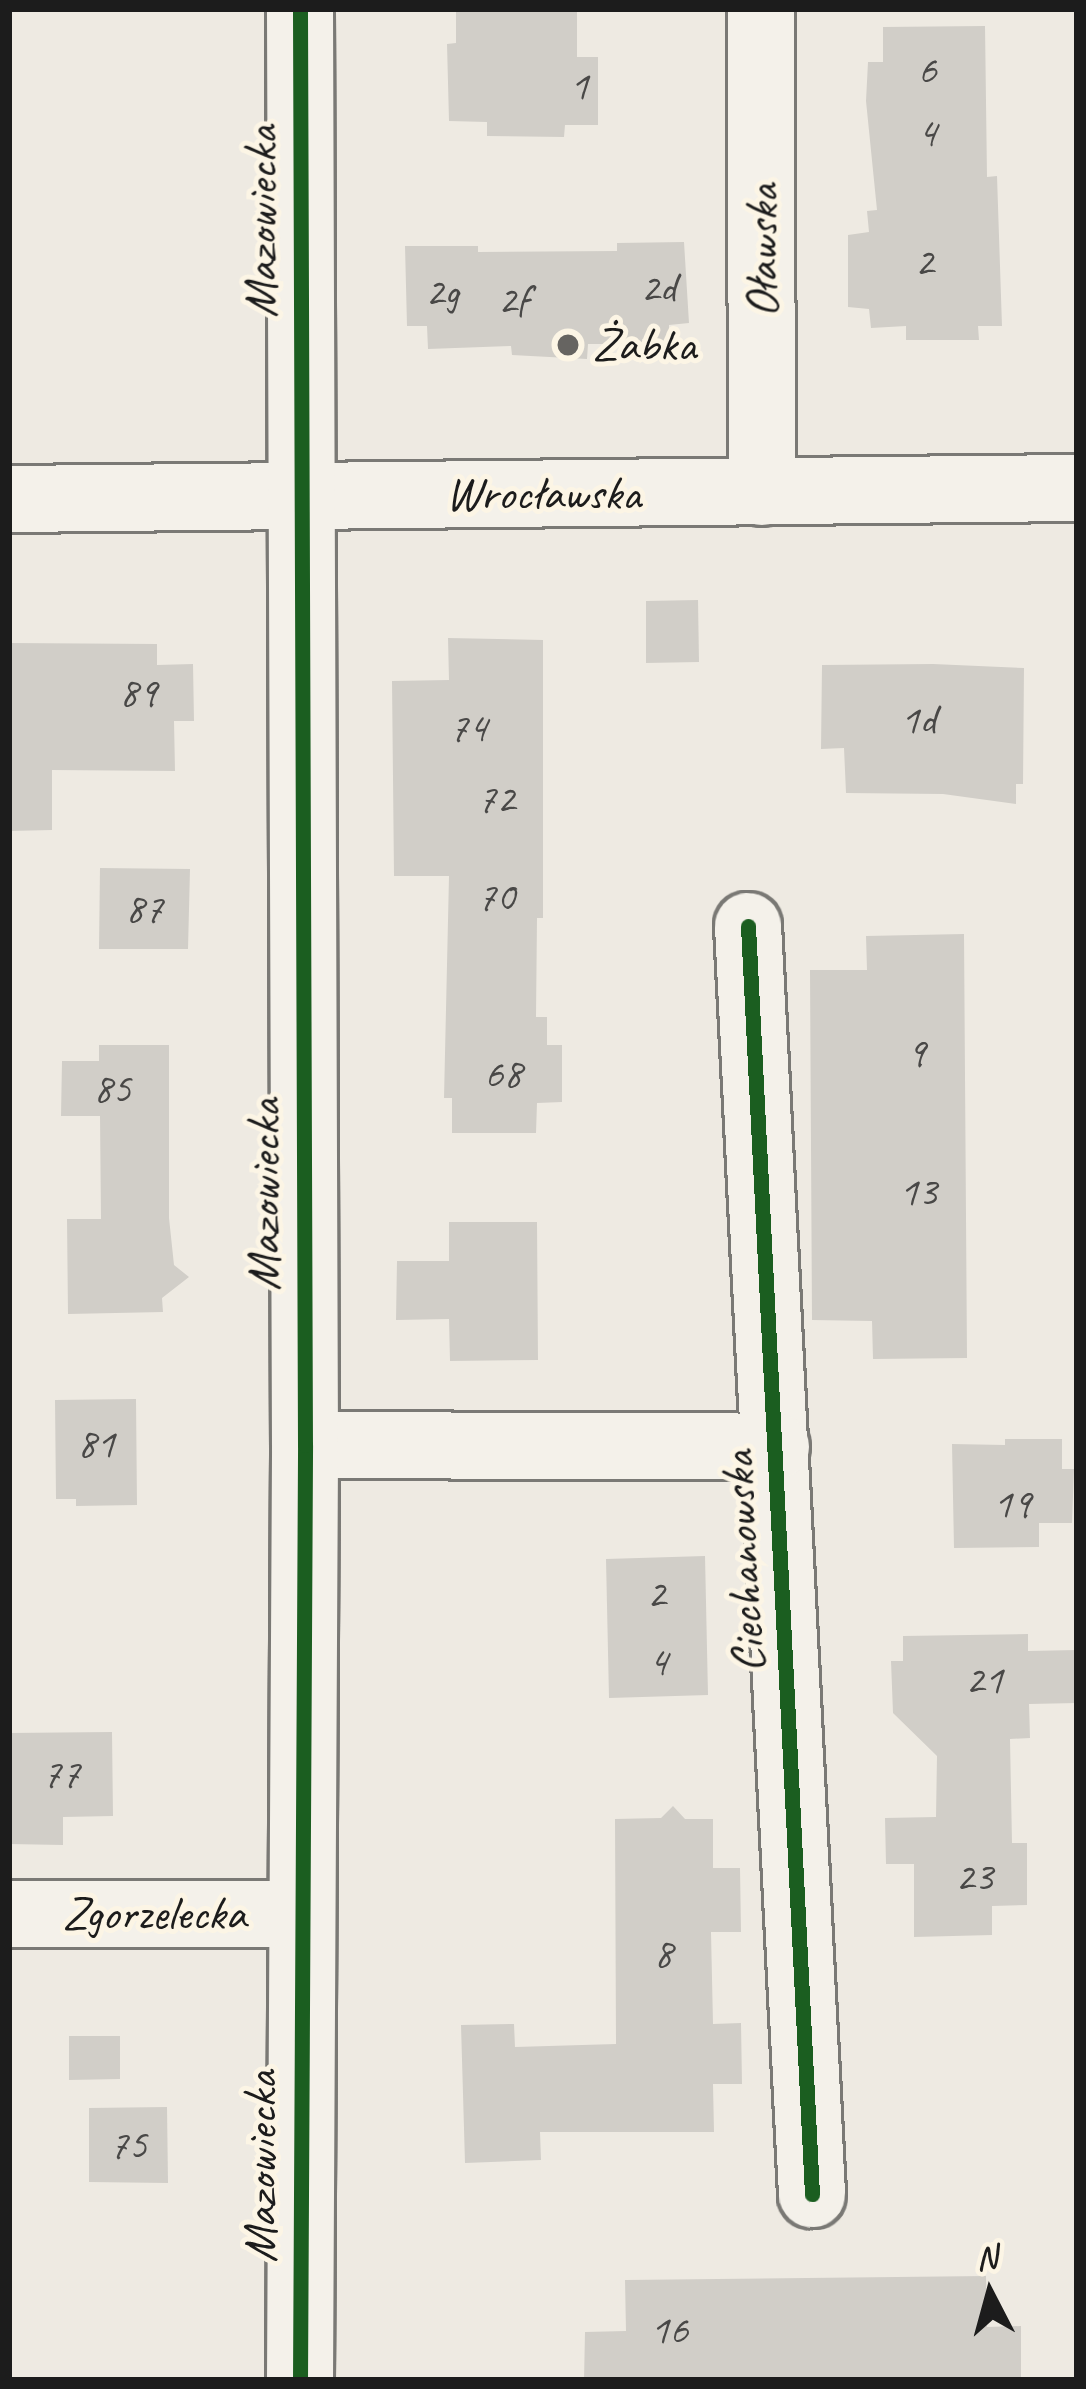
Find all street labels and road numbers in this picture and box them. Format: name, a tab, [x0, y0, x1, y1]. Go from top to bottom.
street label: Mazowiecka	[232, 126, 290, 318]
street label: Oławska	[733, 184, 791, 318]
street label: Wrocławska	[446, 465, 640, 523]
street label: Mazowiecka	[235, 1099, 293, 1291]
street label: Ciechanowska	[708, 1450, 778, 1674]
street label: Zgorzelecka	[62, 1885, 246, 1943]
street label: Mazowiecka	[232, 2071, 290, 2263]

